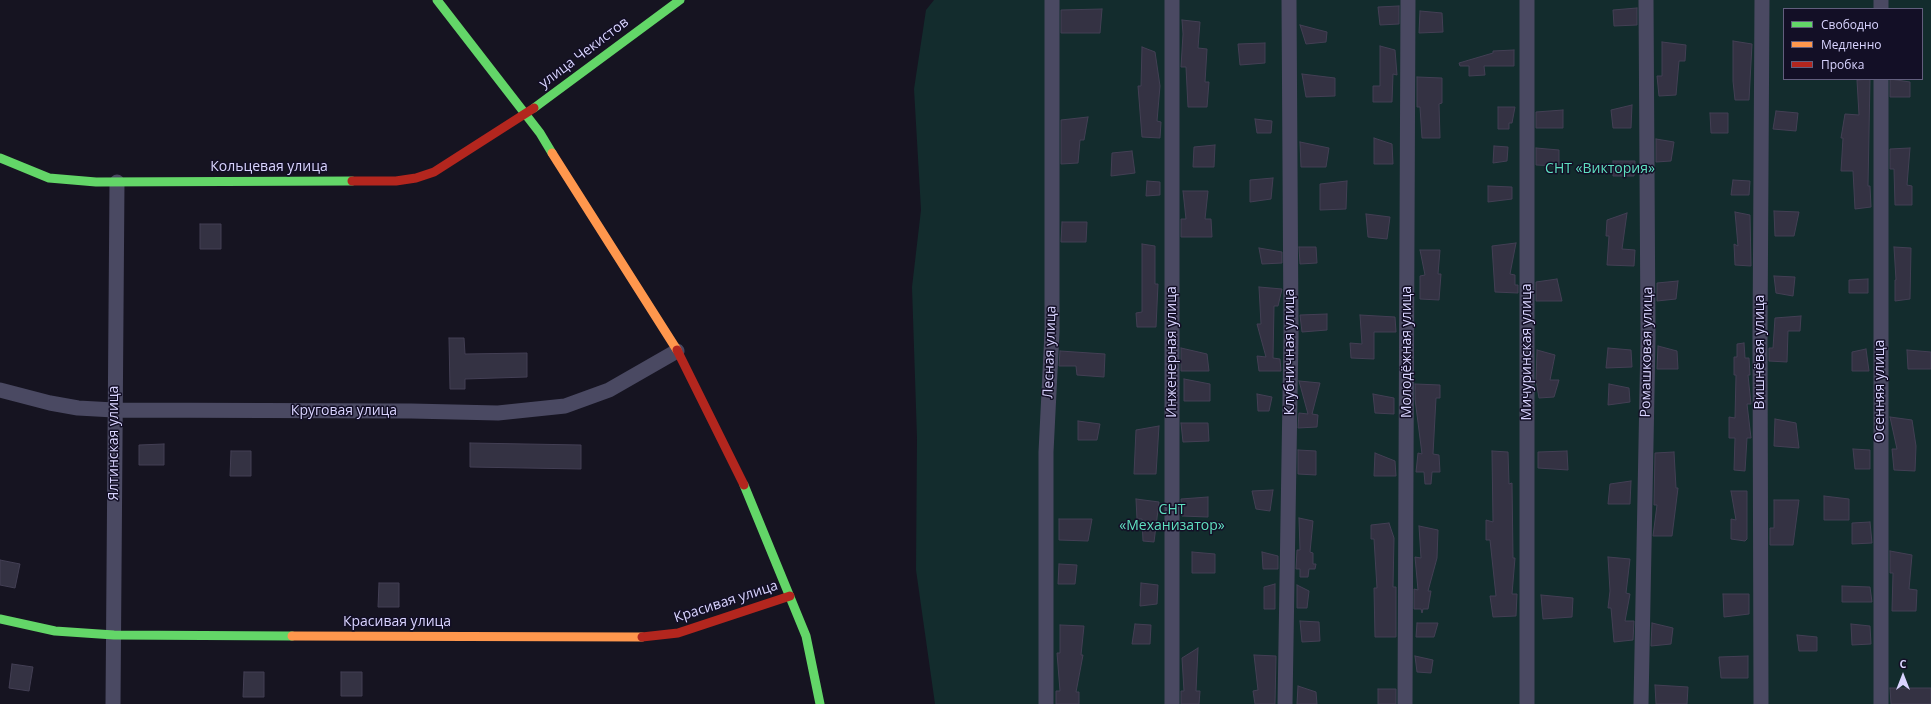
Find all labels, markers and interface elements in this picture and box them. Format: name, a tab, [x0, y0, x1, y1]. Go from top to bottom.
legend	[1783, 8, 1923, 80]
street label: улица Чекистов	[536, 14, 632, 92]
text: Свободно	[1821, 16, 1879, 33]
text: Медленно	[1821, 36, 1881, 53]
text: Пробка	[1821, 56, 1864, 73]
street label: Кольцевая улица	[210, 159, 328, 175]
park label: СНТ «Виктория»	[1545, 161, 1655, 177]
street label: Мичуринская улица	[1519, 284, 1535, 420]
street label: Инженерная улица	[1164, 286, 1180, 418]
street label: Молодёжная улица	[1399, 286, 1415, 418]
street label: Ромашковая улица	[1637, 287, 1657, 417]
street label: Клубничная улица	[1282, 289, 1298, 415]
street label: Вишнёвая улица	[1752, 295, 1768, 409]
street label: Лесная улица	[1040, 305, 1060, 399]
street label: Осенняя улица	[1872, 340, 1888, 442]
street label: Ялтинская улица	[106, 386, 122, 500]
street label: Круговая улица	[291, 403, 397, 419]
park label: СНТ «Механизатор»	[1119, 502, 1225, 534]
street label: Красивая улица	[672, 577, 780, 627]
street label: Красивая улица	[343, 614, 451, 630]
north arrow	[1883, 656, 1923, 696]
text: С	[1899, 656, 1907, 671]

